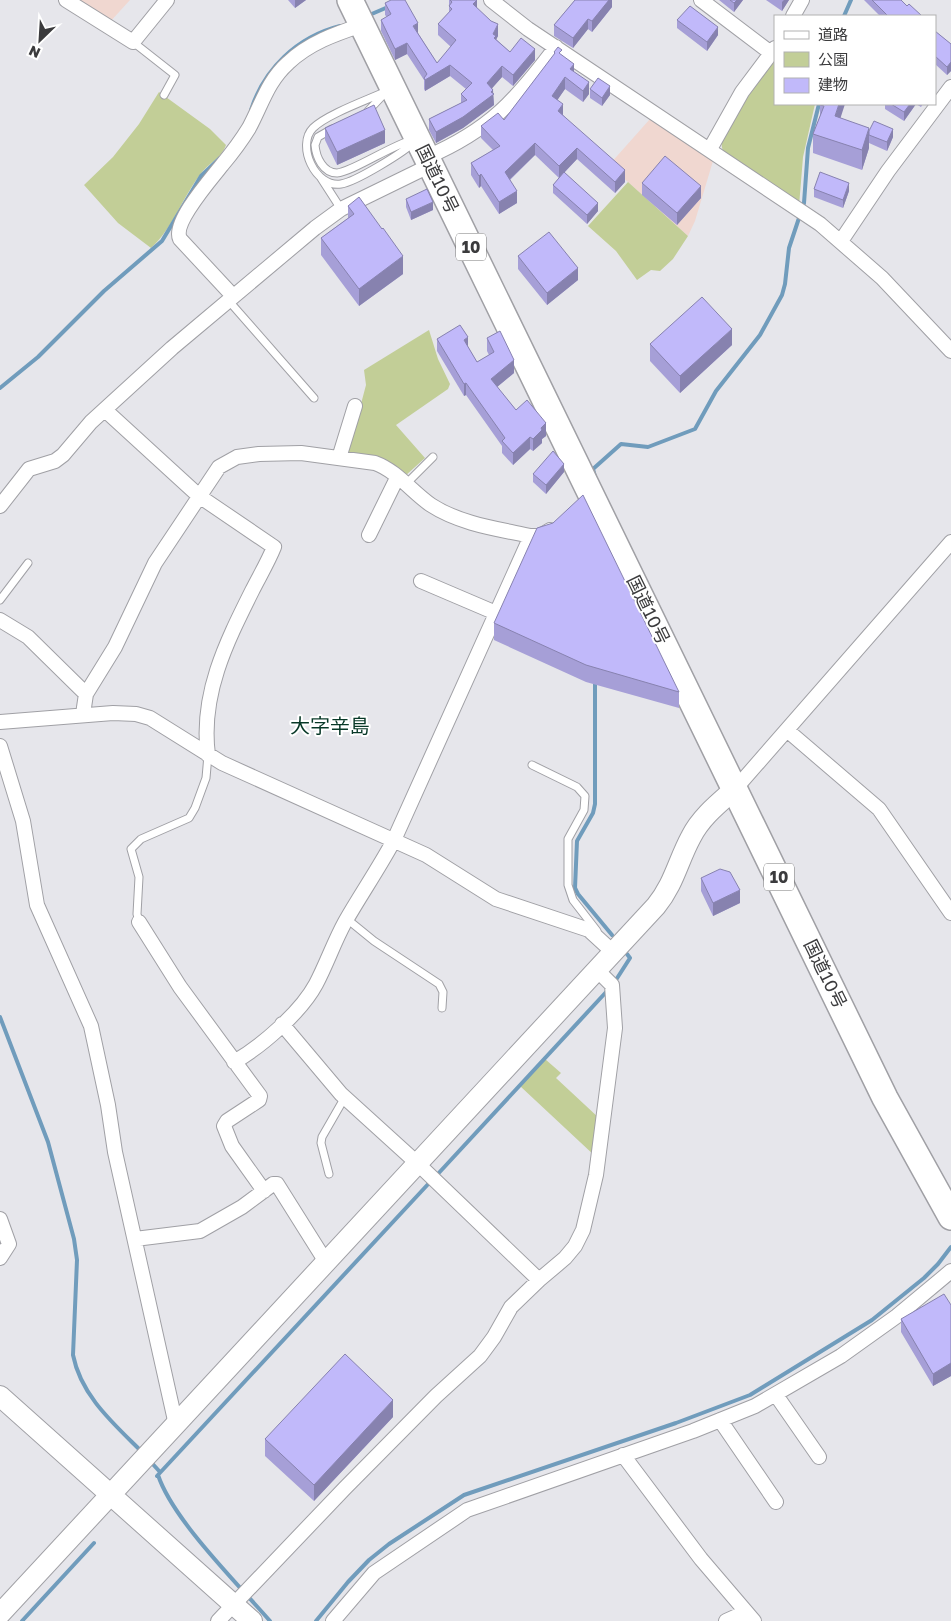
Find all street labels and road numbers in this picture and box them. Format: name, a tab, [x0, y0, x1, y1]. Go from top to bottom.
street label: 国道10号	[412, 141, 464, 217]
road number: 10	[456, 233, 486, 260]
street label: 国道10号	[623, 572, 675, 648]
road number: 10	[764, 864, 794, 890]
street label: 国道10号	[800, 936, 852, 1012]

